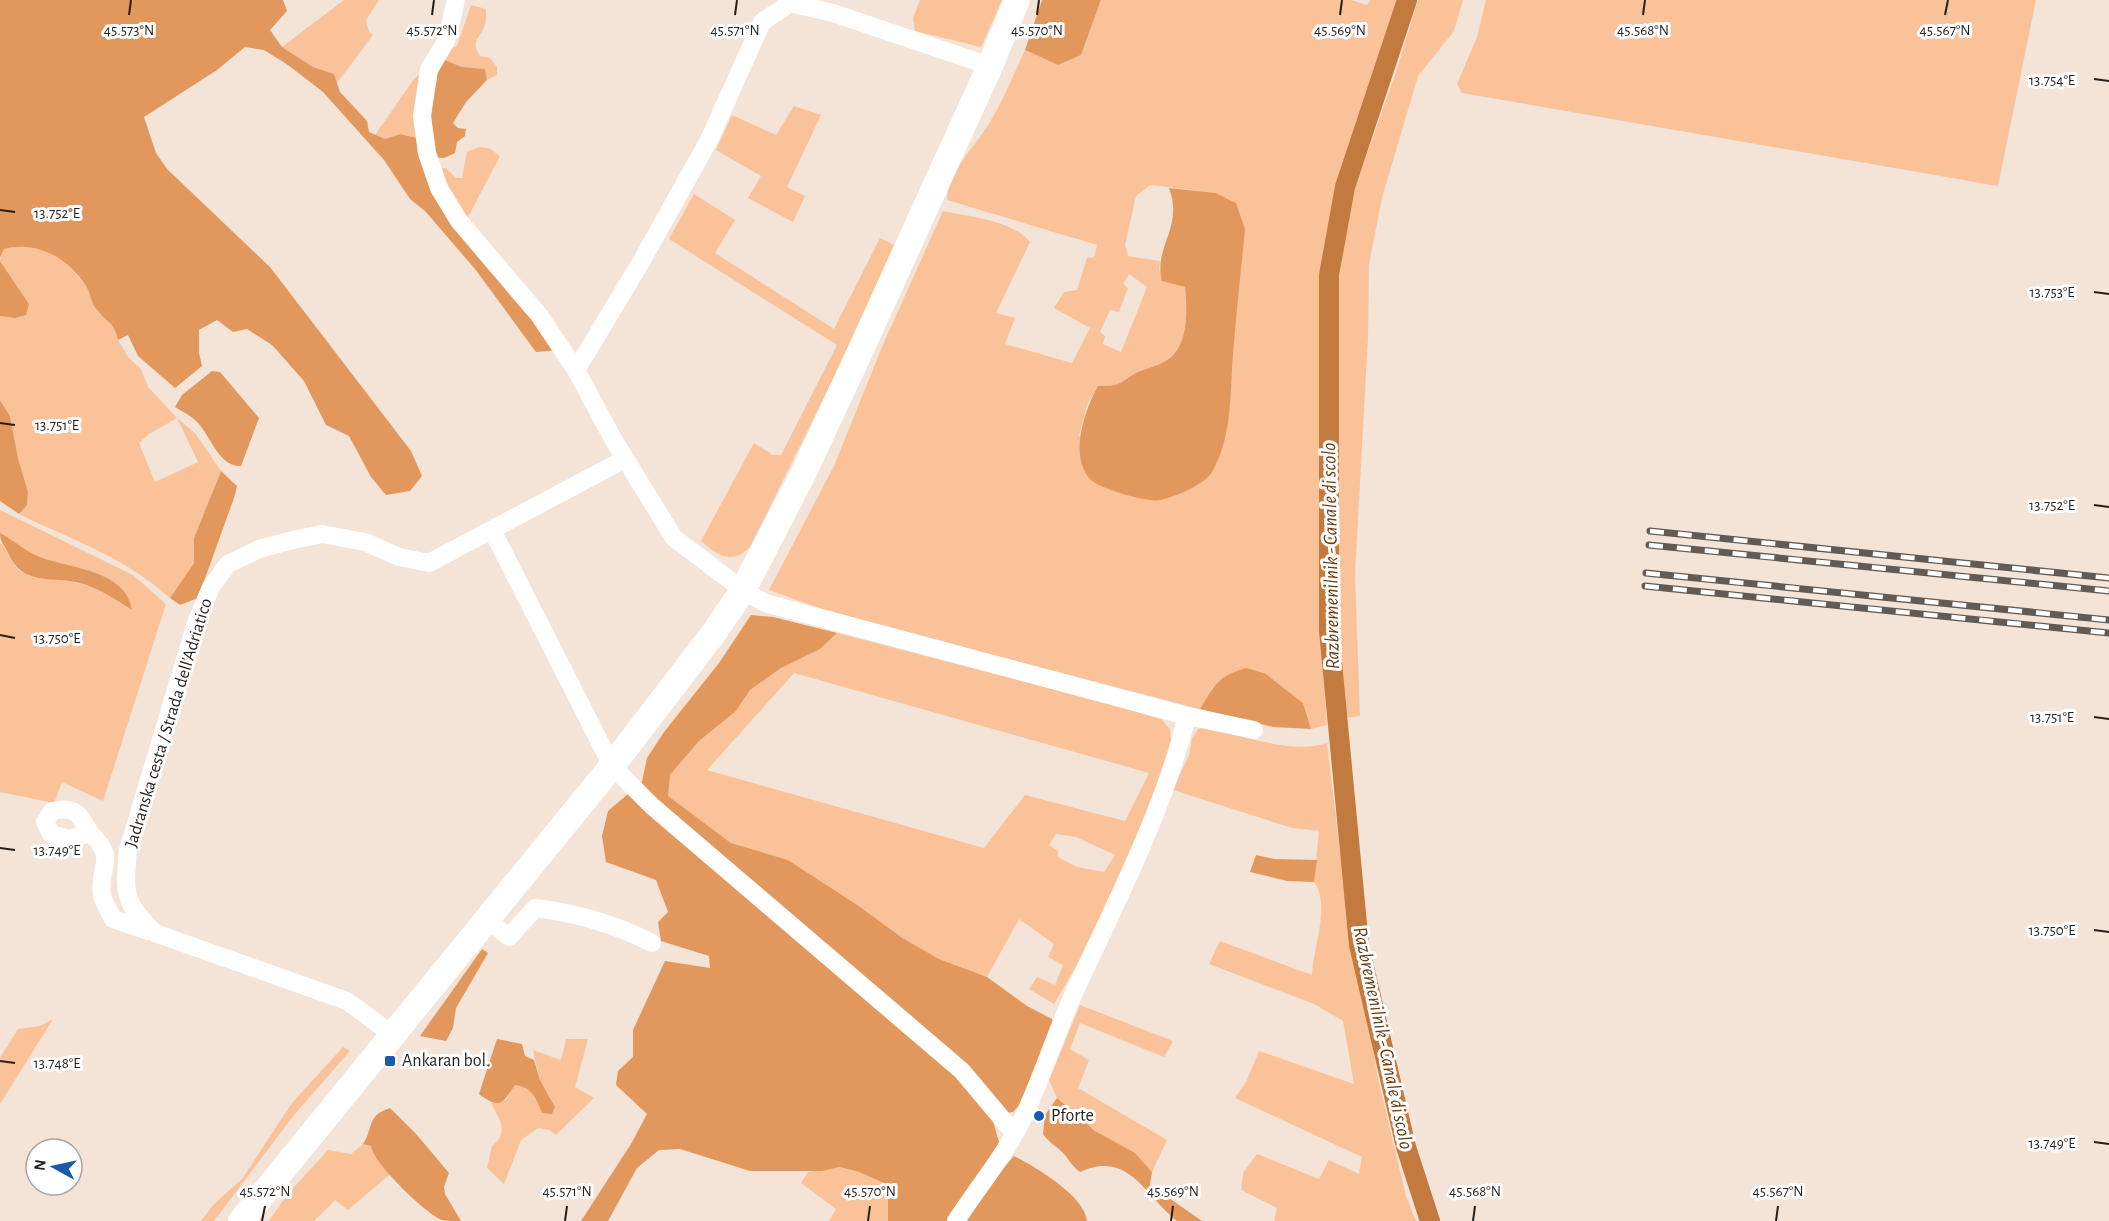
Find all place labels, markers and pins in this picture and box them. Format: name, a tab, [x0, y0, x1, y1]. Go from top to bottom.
place label: Ankaran bol.	[402, 1052, 490, 1070]
marker: Ankaran bol.	[383, 1054, 397, 1068]
place label: Pforte	[1051, 1107, 1094, 1125]
marker: Pforte	[1032, 1109, 1046, 1123]

